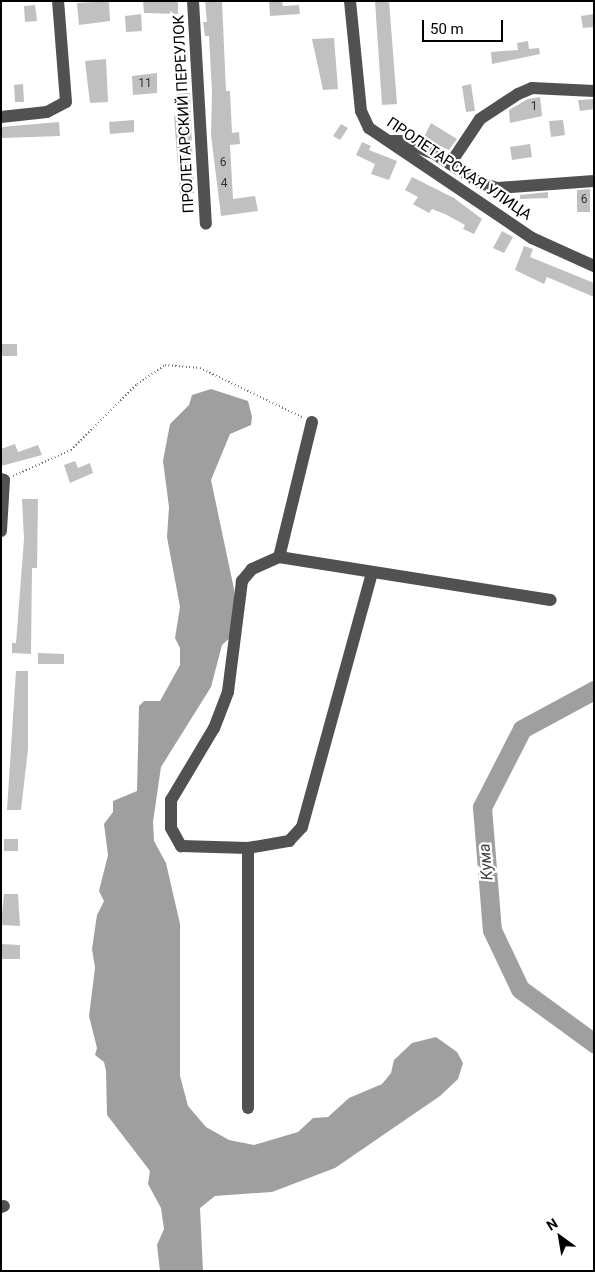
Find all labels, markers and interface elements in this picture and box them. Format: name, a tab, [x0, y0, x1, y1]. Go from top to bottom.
scale bar	[425, 10, 506, 42]
street label: ПРОЛЕТАРСКИЙ ПЕРЕУЛОК	[170, 14, 198, 214]
text: 50 m	[430, 20, 464, 38]
house number: 11	[138, 77, 152, 91]
house number: 1	[531, 100, 537, 114]
street label: ПРОЛЕТАРСКАЯ УЛИЦА	[383, 114, 535, 224]
house number: 6	[220, 156, 226, 170]
house number: 4	[221, 177, 227, 191]
house number: 6	[581, 193, 587, 207]
water label: Кума	[475, 843, 497, 881]
north arrow	[535, 1212, 585, 1262]
text: N	[544, 1215, 560, 1234]

